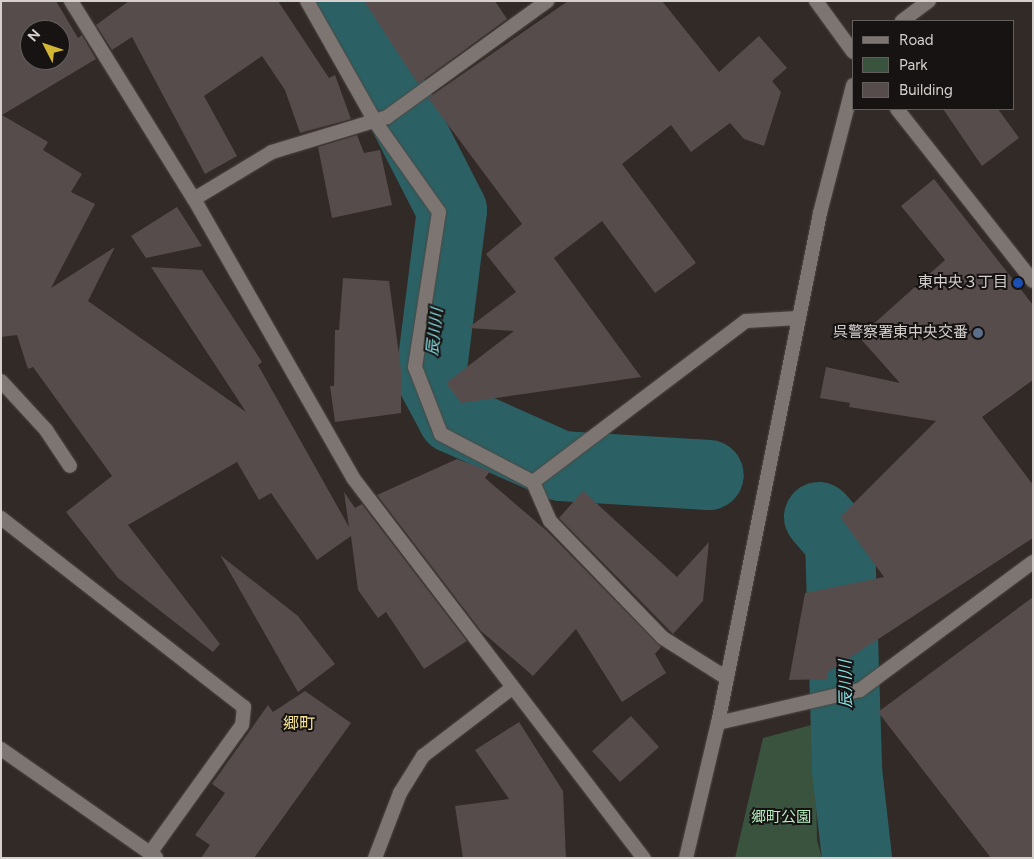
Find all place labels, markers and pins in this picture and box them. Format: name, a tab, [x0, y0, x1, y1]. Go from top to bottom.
place label: 東中央３丁目	[918, 274, 1008, 292]
marker: 東中央３丁目	[1012, 277, 1024, 289]
place label: 呉警察署東中央交番	[833, 324, 968, 342]
marker: 呉警察署東中央交番	[972, 327, 984, 339]

